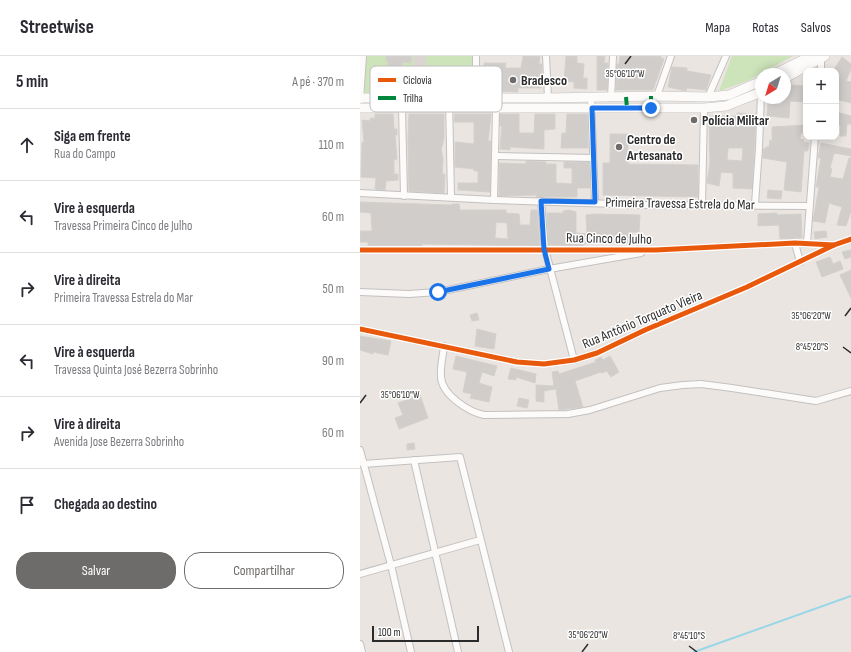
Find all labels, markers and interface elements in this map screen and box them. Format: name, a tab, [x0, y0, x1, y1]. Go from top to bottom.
text: Streetwise	[20, 16, 94, 39]
text: Mapa	[705, 19, 730, 36]
text: Rotas	[752, 19, 779, 36]
text: Salvos	[801, 19, 831, 36]
legend	[370, 66, 502, 112]
text: 35°06'10"W	[606, 68, 645, 80]
north arrow	[755, 68, 791, 104]
map controls	[803, 68, 839, 140]
button: +	[803, 68, 839, 104]
text: 5 min	[16, 72, 48, 92]
place label: Bradesco	[521, 72, 567, 89]
text: A pé · 370 m	[292, 74, 344, 90]
text: Ciclovia	[403, 74, 432, 87]
marker: Bradesco	[508, 75, 518, 85]
text: Trilha	[403, 92, 423, 105]
route end	[642, 99, 660, 117]
button: −	[803, 104, 839, 140]
place label: Polícia Militar	[702, 112, 770, 129]
marker: Polícia Militar	[689, 115, 699, 125]
text: Siga em frente	[54, 127, 131, 146]
place label: Centro de Artesanato	[626, 131, 683, 164]
icon: ahead	[16, 134, 38, 156]
text: 110 m	[319, 137, 344, 153]
marker: Centro de Artesanato	[614, 142, 624, 152]
text: Rua do Campo	[54, 146, 116, 162]
street label: Primeira Travessa Estrela do Mar	[605, 194, 755, 213]
text: Vire à esquerda	[54, 199, 135, 218]
icon: left	[16, 206, 38, 228]
text: 60 m	[322, 209, 344, 225]
text: Travessa Primeira Cinco de Julho	[54, 218, 192, 234]
street label: Rua Cinco de Julho	[566, 229, 652, 248]
text: Vire à direita	[54, 271, 121, 290]
icon: right	[16, 278, 38, 300]
text: 50 m	[323, 281, 344, 297]
route start	[429, 283, 447, 301]
street label: Rua Antônio Torquato Vieira	[580, 286, 705, 352]
text: Primeira Travessa Estrela do Mar	[54, 290, 193, 306]
text: 35°06'20"W	[791, 310, 831, 322]
text: 8°45'20"S	[796, 341, 828, 353]
text: Vire à esquerda	[54, 343, 135, 362]
icon: left	[16, 350, 38, 372]
text: 90 m	[322, 353, 344, 369]
text: Travessa Quinta José Bezerra Sobrinho	[54, 362, 218, 378]
text: 35°06'10"W	[381, 389, 420, 401]
text: Vire à direita	[54, 415, 121, 434]
icon: right	[16, 422, 38, 444]
text: 60 m	[322, 425, 344, 441]
text: Avenida Jose Bezerra Sobrinho	[54, 434, 184, 450]
icon: arrive	[16, 494, 38, 516]
text: Chegada ao destino	[54, 495, 157, 514]
button: Salvar	[16, 552, 176, 589]
button: Compartilhar	[184, 552, 344, 589]
scale bar	[372, 624, 479, 643]
text: 100 m	[378, 626, 400, 639]
text: 35°06'20"W	[568, 629, 608, 641]
text: 8°45'10"S	[673, 630, 705, 642]

